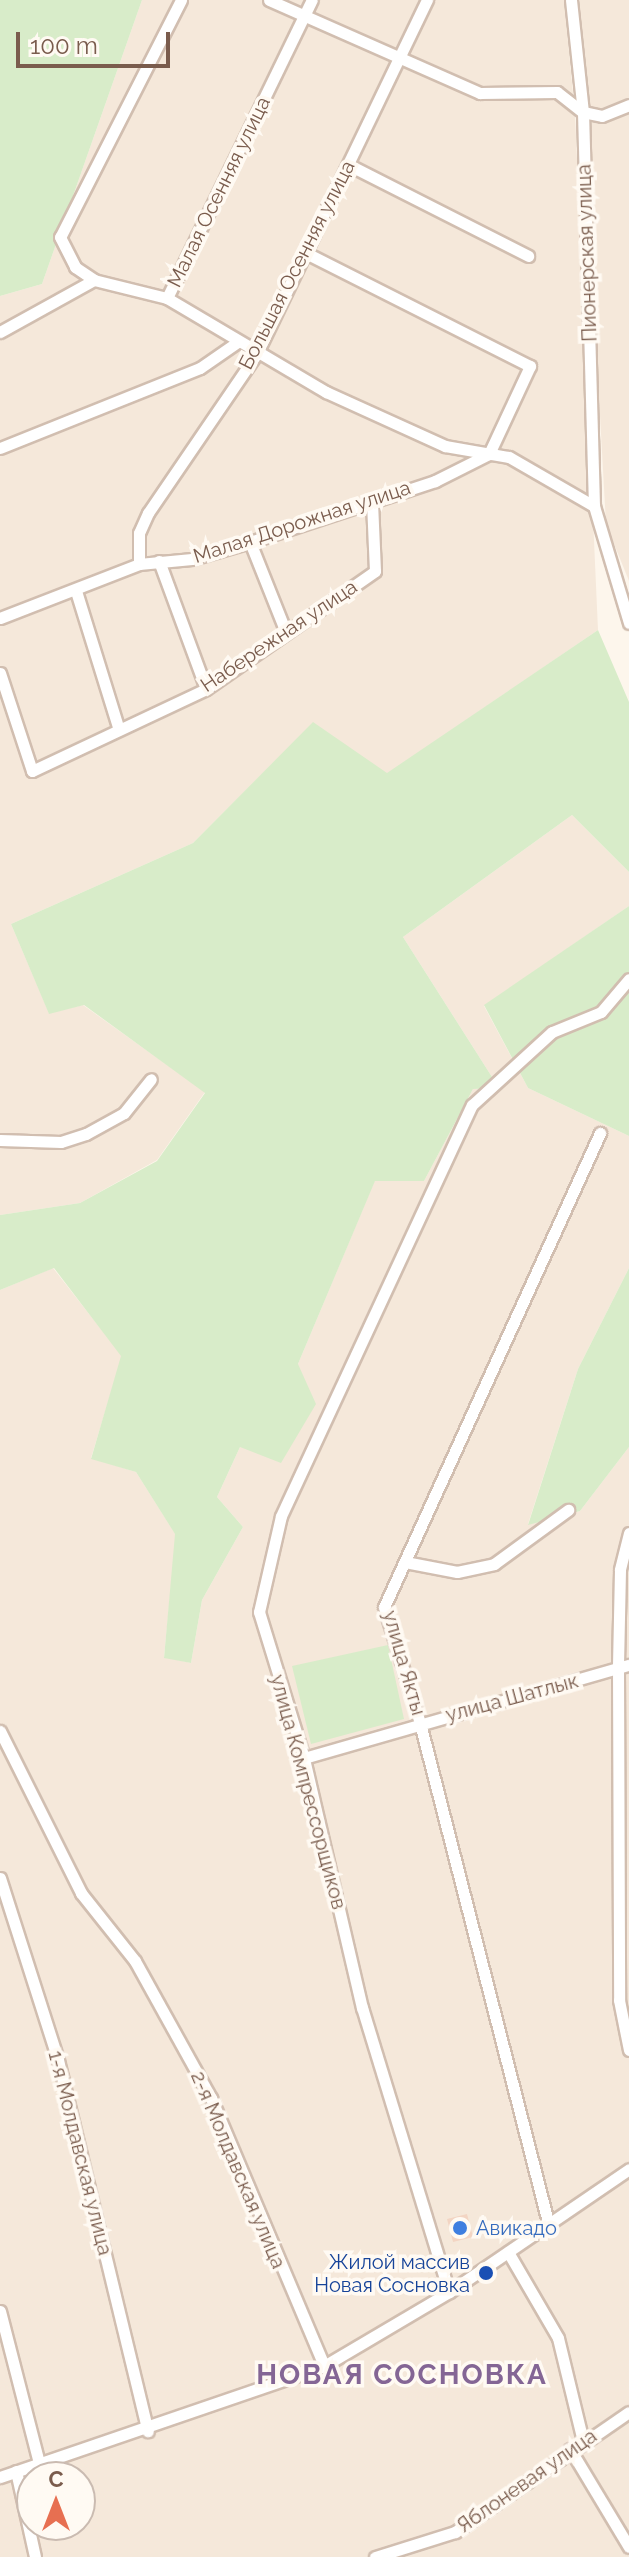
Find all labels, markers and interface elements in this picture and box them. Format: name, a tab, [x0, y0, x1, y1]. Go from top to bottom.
scale bar	[20, 16, 174, 66]
text: 100 m	[30, 31, 98, 60]
street label: Малая Осенняя улица	[162, 93, 276, 291]
street label: Большая Осенняя улица	[234, 156, 360, 374]
street label: Пионерская улица	[572, 164, 602, 342]
street label: Малая Дорожная улица	[190, 475, 414, 569]
street label: Набережная улица	[196, 575, 362, 697]
street label: улица Якты	[378, 1608, 430, 1718]
street label: улица Шатлык	[443, 1669, 581, 1727]
street label: улица Компрессорщиков	[265, 1672, 351, 1912]
street label: 1-я Молдавская улица	[43, 2048, 117, 2258]
street label: 2-я Молдавская улица	[185, 2068, 291, 2272]
place label: Авикадо	[476, 2216, 557, 2240]
marker: Авикадо	[451, 2219, 469, 2237]
place label: Жилой массив Новая Сосновка	[314, 2250, 470, 2297]
marker: Жилой массив Новая Сосновка	[477, 2264, 495, 2282]
district label: НОВАЯ СОСНОВКА	[256, 2358, 548, 2392]
street label: Яблоневая улица	[452, 2424, 602, 2538]
north arrow	[16, 2461, 96, 2541]
text: С	[48, 2466, 64, 2492]

